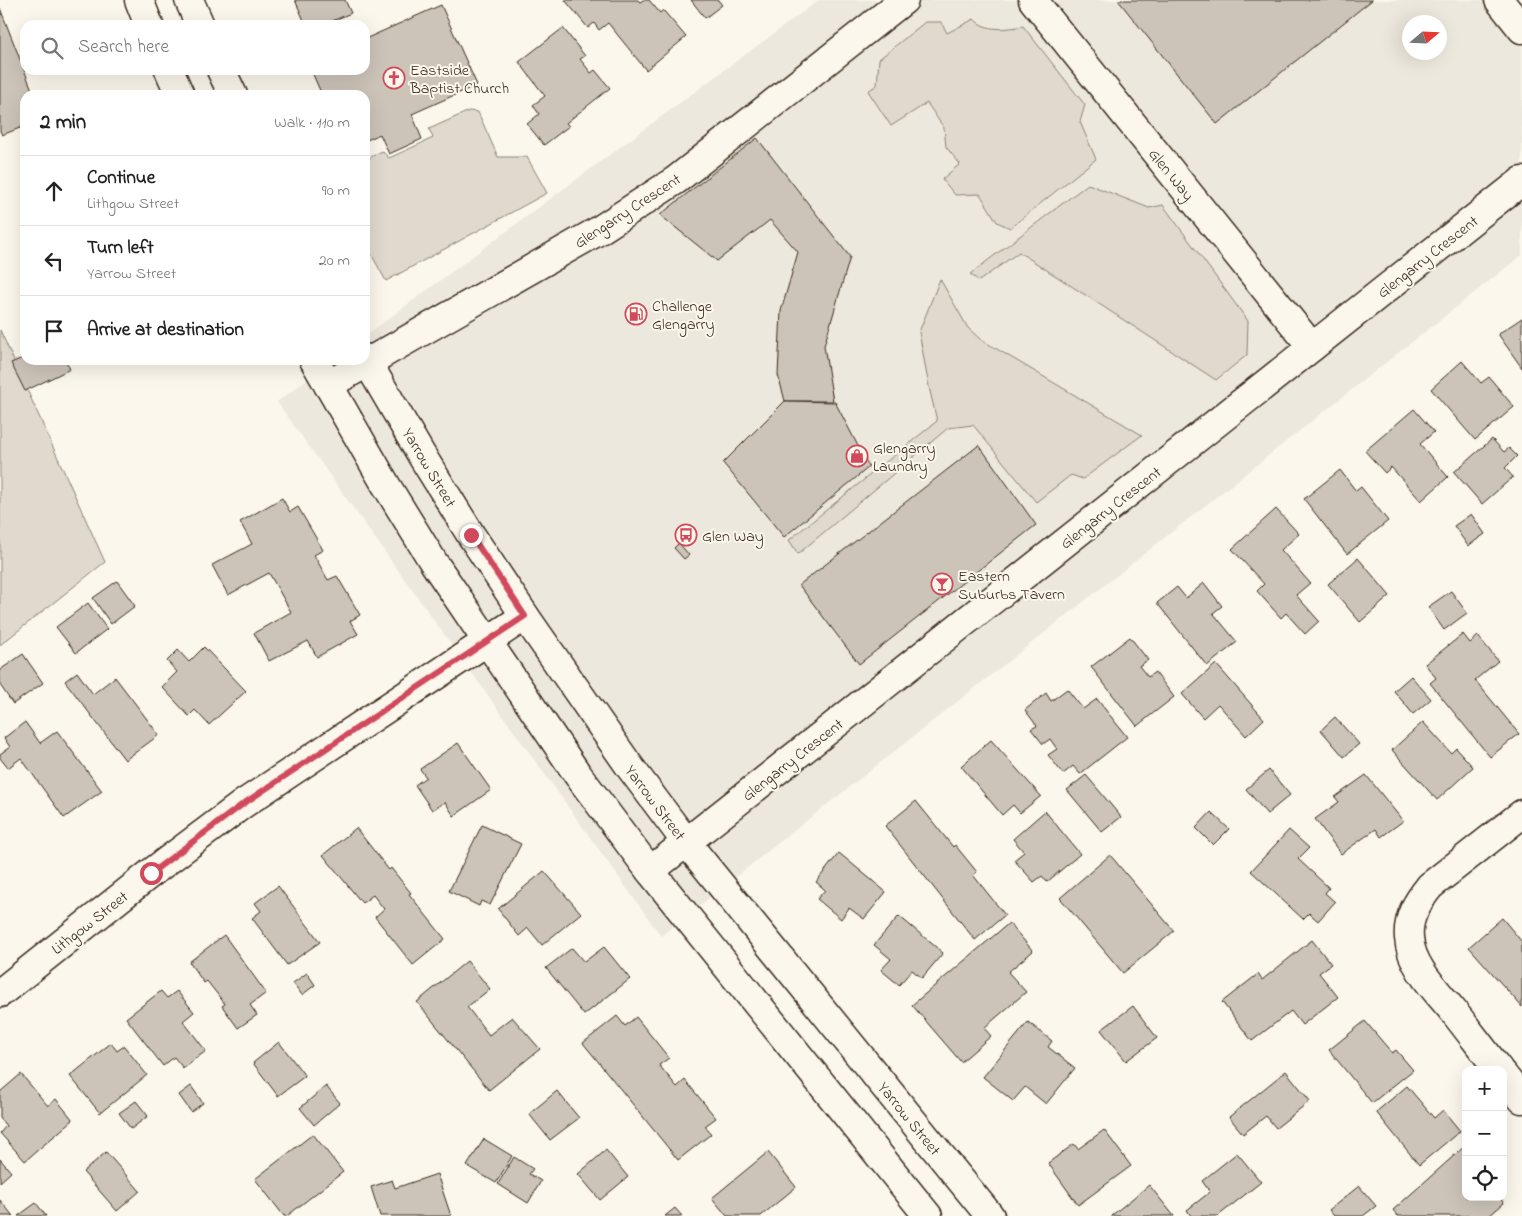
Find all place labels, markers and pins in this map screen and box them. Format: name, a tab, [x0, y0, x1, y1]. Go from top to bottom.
place label: Eastside Baptist Church	[409, 59, 509, 101]
church icon: Eastside Baptist Church	[382, 66, 406, 90]
place label: Challenge Glengarry	[652, 295, 715, 337]
fuel station icon: Challenge Glengarry	[624, 302, 648, 326]
place label: Glengarry Laundry	[873, 437, 936, 479]
shop icon: Glengarry Laundry	[845, 444, 869, 468]
bus stop icon: Glen Way	[674, 523, 698, 547]
place label: Glen Way	[702, 525, 764, 549]
place label: Eastern Suburbs Tavern	[958, 565, 1065, 607]
bar icon: Eastern Suburbs Tavern	[930, 572, 954, 596]

